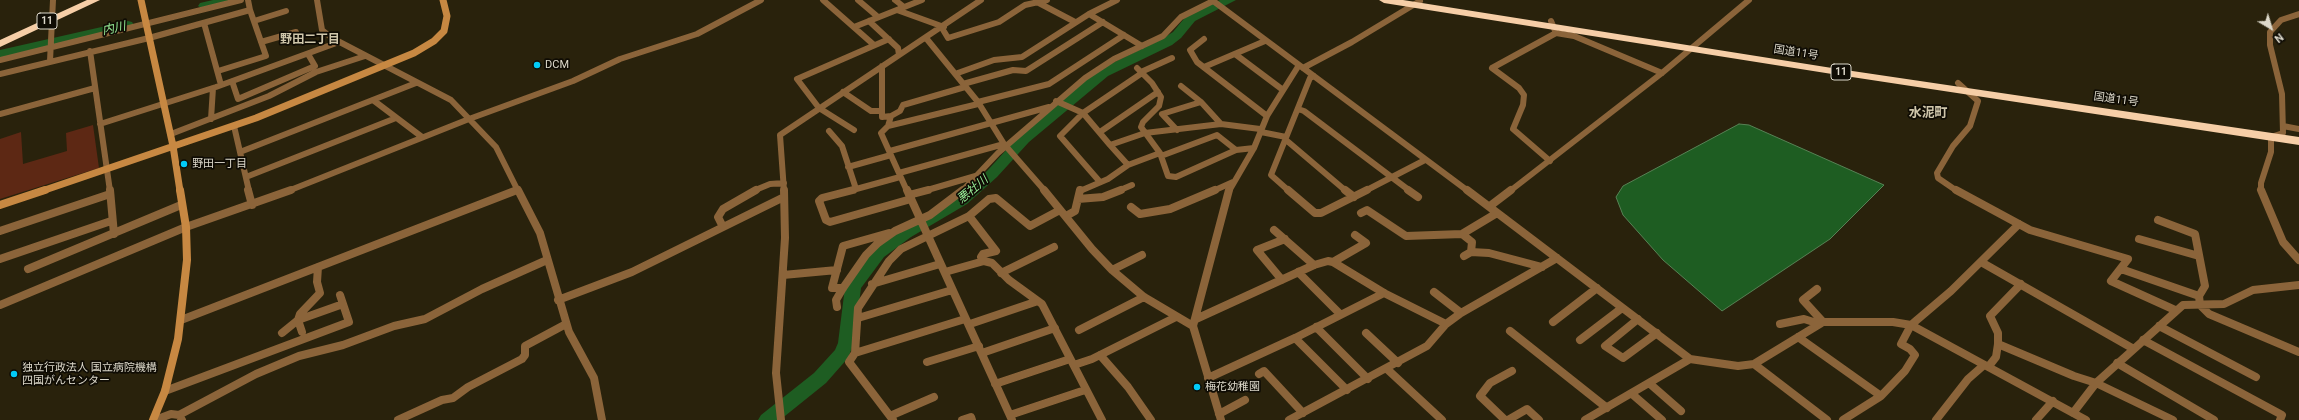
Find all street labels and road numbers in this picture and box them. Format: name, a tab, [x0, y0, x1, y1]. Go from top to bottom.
road number: 11	[37, 13, 57, 29]
street label: 国道11号	[1773, 43, 1819, 63]
road number: 11	[1831, 64, 1851, 80]
street label: 国道11号	[2093, 90, 2139, 110]

